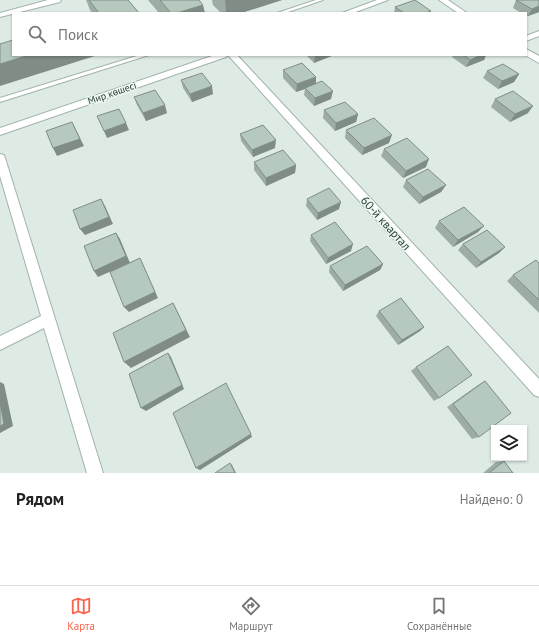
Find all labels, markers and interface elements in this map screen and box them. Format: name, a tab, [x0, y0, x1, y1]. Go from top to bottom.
search box	[12, 12, 527, 56]
icon: search	[26, 23, 48, 45]
text: Поиск	[58, 25, 98, 44]
street label: Мир көшесі	[86, 79, 138, 107]
street label: 60-й квартал	[358, 193, 414, 253]
map controls	[491, 425, 527, 461]
button: layers	[491, 425, 527, 461]
text: Рядом	[16, 488, 64, 510]
text: Найдено: 0	[460, 491, 523, 508]
tab: Карта	[67, 595, 95, 633]
tab: Маршрут	[229, 595, 273, 633]
tab: Сохранённые	[407, 595, 472, 633]

